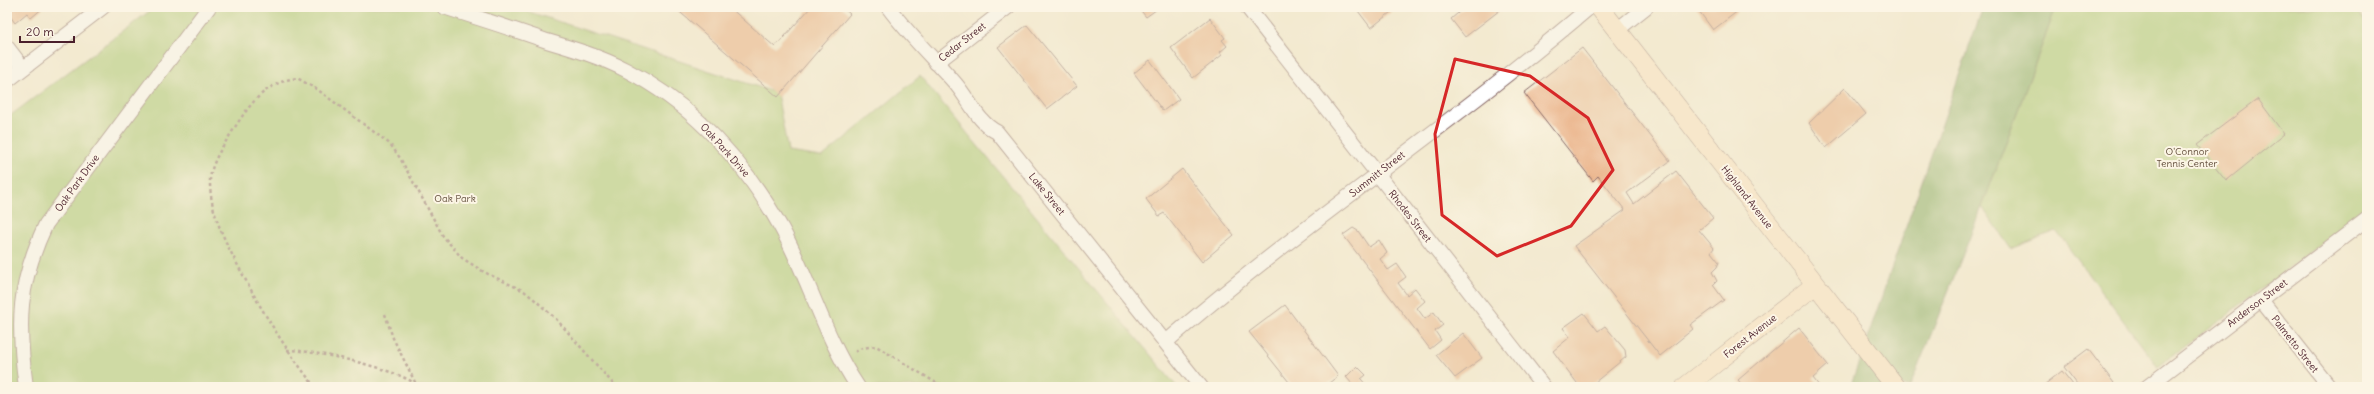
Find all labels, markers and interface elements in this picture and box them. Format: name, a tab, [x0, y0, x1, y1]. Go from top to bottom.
scale bar	[20, 18, 74, 44]
street label: Cedar Street	[936, 19, 989, 65]
text: 20 m	[26, 24, 54, 39]
street label: Oak Park Drive	[698, 121, 752, 179]
park label: O'Connor Tennis Center	[2157, 145, 2217, 170]
street label: Summitt Street	[1347, 148, 1408, 200]
street label: Oak Park Drive	[52, 152, 102, 214]
street label: Highland Avenue	[1718, 163, 1776, 231]
street label: Lake Street	[1026, 170, 1068, 218]
street label: Rhodes Street	[1386, 187, 1435, 245]
park label: Oak Park	[434, 192, 476, 205]
street label: Anderson Street	[2224, 276, 2290, 330]
street label: Forest Avenue	[1721, 311, 1779, 361]
street label: Palmetto Street	[2269, 313, 2322, 376]

